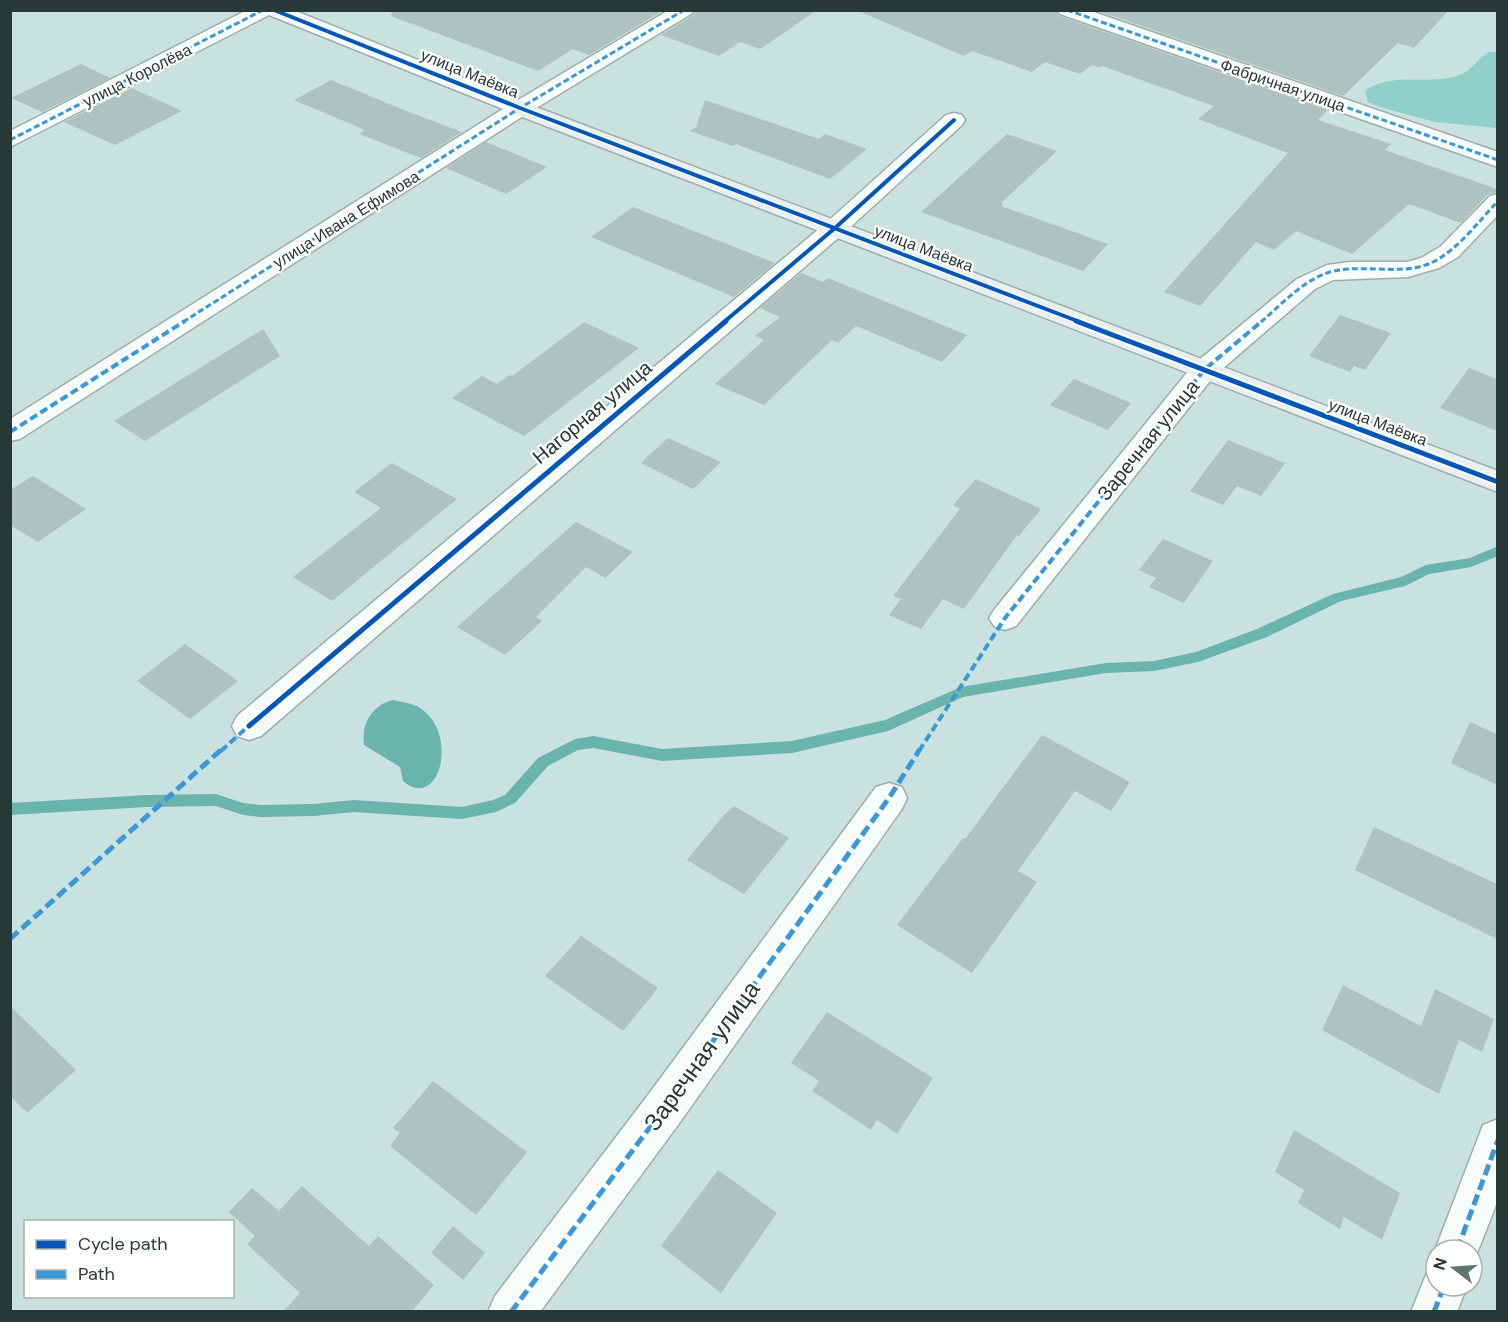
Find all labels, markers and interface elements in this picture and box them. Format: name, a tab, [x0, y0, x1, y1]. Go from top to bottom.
street label: улица Королёва	[79, 39, 195, 112]
street label: улица Маёвка	[418, 44, 522, 103]
street label: Фабричная улица	[1217, 54, 1348, 117]
street label: улица Ивана Ефимова	[269, 166, 424, 273]
street label: улица Маёвка	[871, 220, 976, 277]
street label: Нагорная улица	[527, 354, 658, 470]
street label: Заречная улица	[1091, 373, 1205, 506]
street label: улица Маёвка	[1325, 394, 1430, 451]
street label: Заречная улица	[637, 974, 767, 1137]
legend	[24, 1220, 234, 1298]
text: Cycle path	[78, 1232, 168, 1256]
north arrow	[1424, 1238, 1484, 1298]
text: N	[1428, 1255, 1452, 1272]
text: Path	[78, 1262, 115, 1286]

